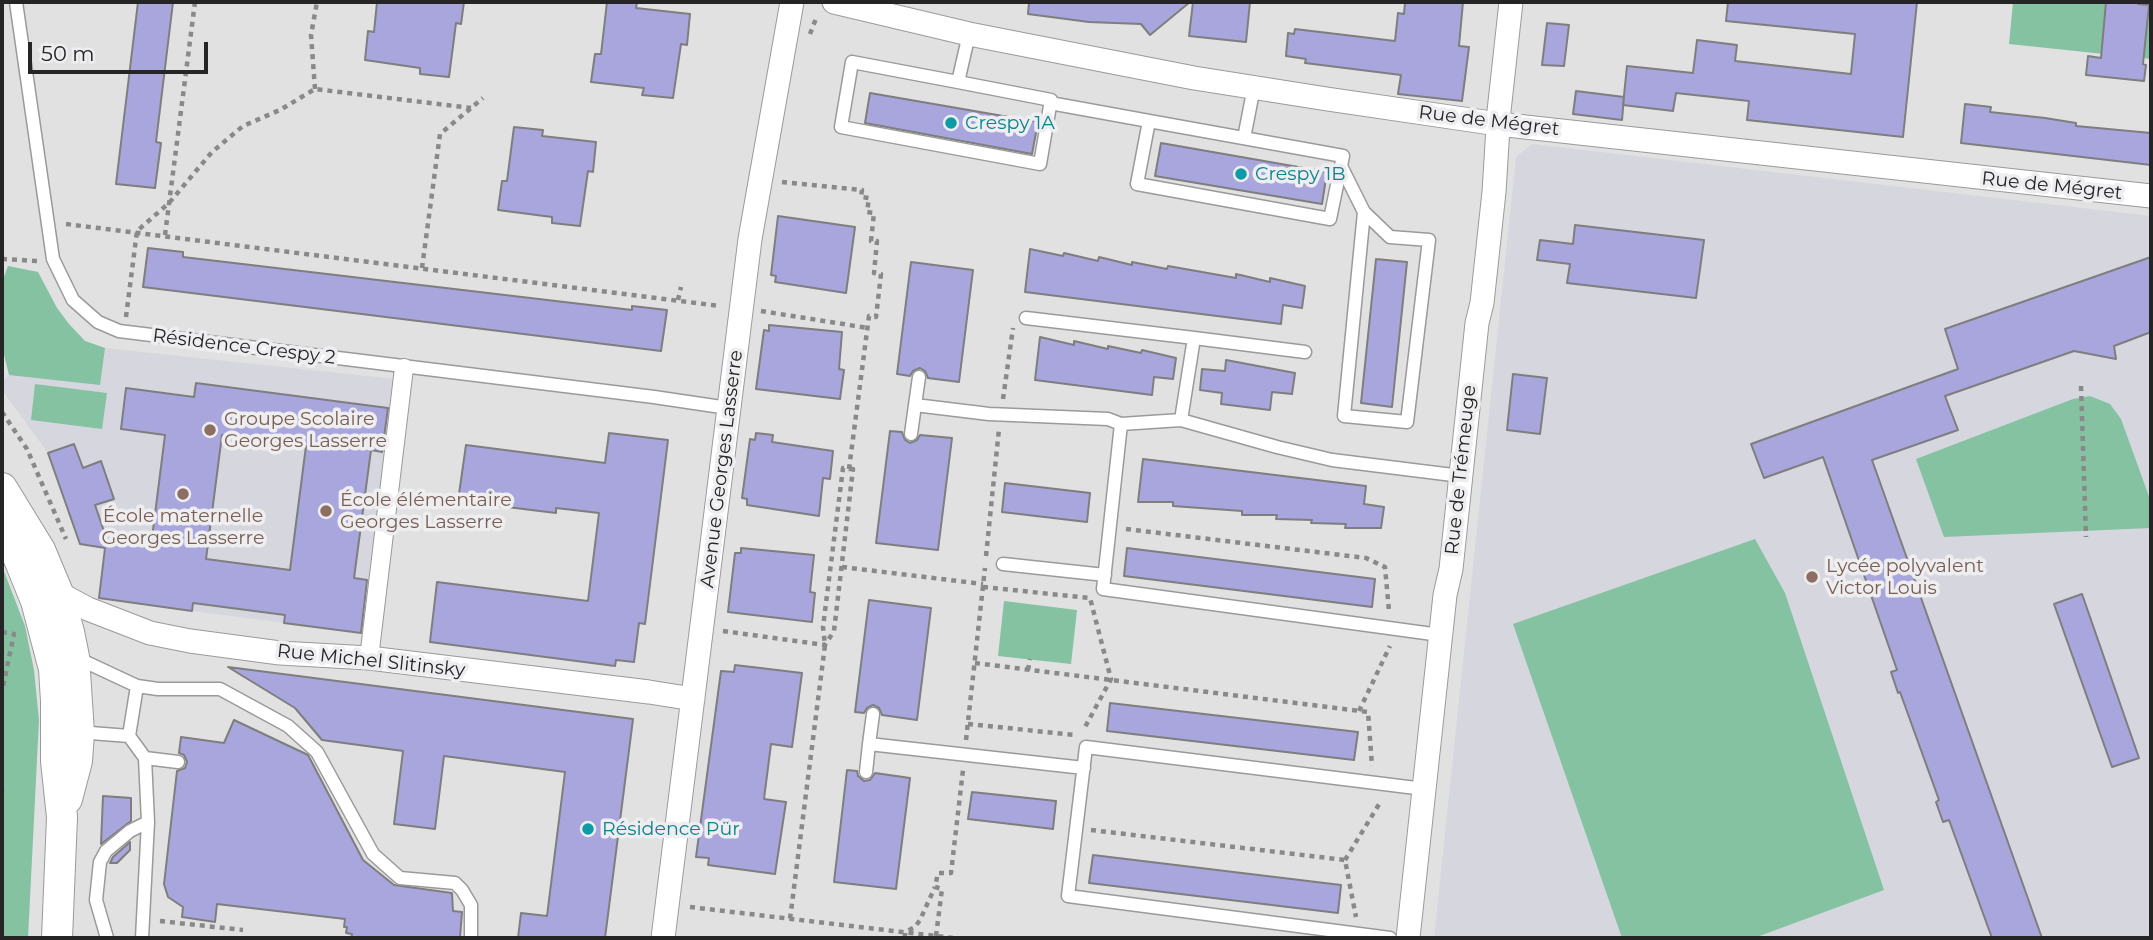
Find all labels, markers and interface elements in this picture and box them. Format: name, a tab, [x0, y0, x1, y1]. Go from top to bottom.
scale bar	[32, 28, 212, 72]
text: 50 m	[41, 41, 95, 66]
street label: Rue de Mégret	[1417, 101, 1561, 141]
place label: Crespy 1A	[965, 112, 1055, 134]
marker: Crespy 1A	[943, 115, 959, 131]
place label: Crespy 1B	[1255, 163, 1346, 185]
marker: Crespy 1B	[1233, 166, 1249, 182]
street label: Rue de Mégret	[1980, 167, 2124, 205]
street label: Résidence Crespy 2	[151, 324, 337, 370]
street label: Avenue Georges Lasserre	[696, 349, 748, 589]
street label: Rue de Trémeuge	[1441, 384, 1481, 556]
place label: Groupe Scolaire Georges Lasserre	[224, 408, 387, 452]
marker: Groupe Scolaire Georges Lasserre	[202, 422, 218, 438]
marker: École maternelle Georges Lasserre	[175, 486, 191, 502]
place label: École élémentaire Georges Lasserre	[340, 489, 512, 533]
marker: École élémentaire Georges Lasserre	[318, 503, 334, 519]
place label: École maternelle Georges Lasserre	[102, 505, 264, 549]
place label: Lycée polyvalent Victor Louis	[1826, 555, 1984, 599]
marker: Lycée polyvalent Victor Louis	[1804, 569, 1820, 585]
street label: Rue Michel Slitinsky	[276, 640, 466, 682]
place label: Résidence Pür	[602, 818, 740, 840]
marker: Résidence Pür	[580, 821, 596, 837]

